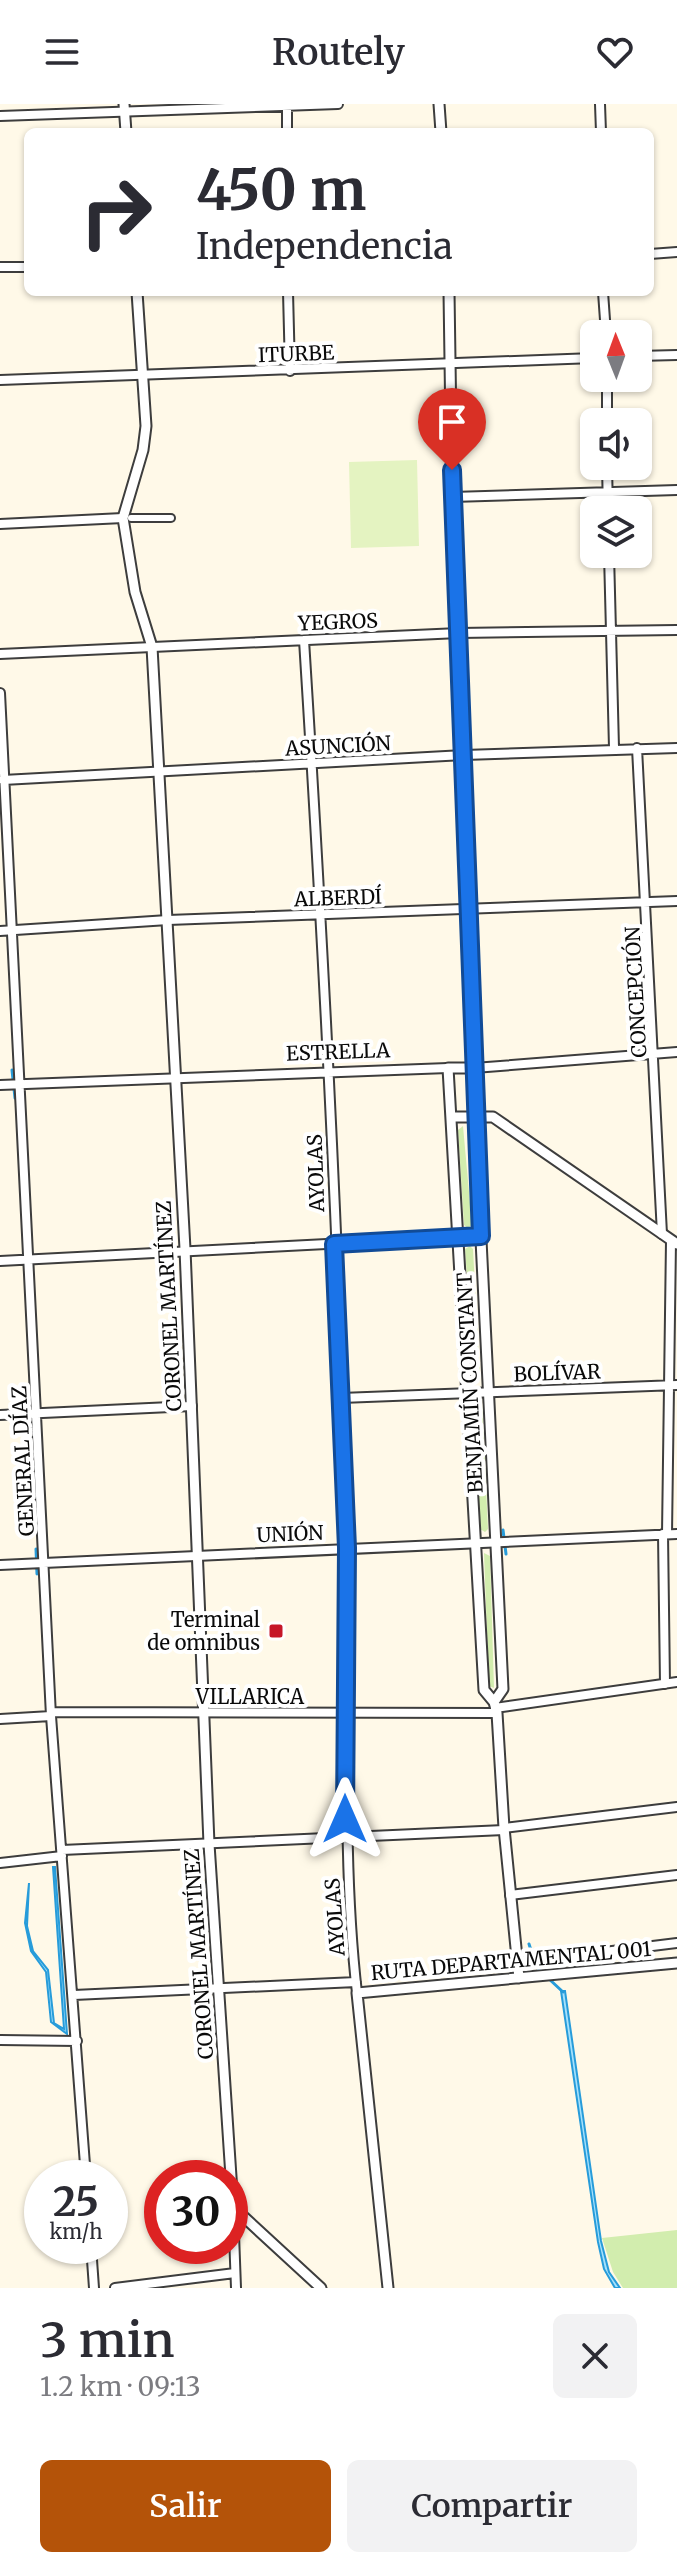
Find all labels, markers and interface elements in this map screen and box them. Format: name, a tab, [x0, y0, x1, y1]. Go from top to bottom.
icon: menu	[40, 30, 84, 74]
text: Routely	[272, 30, 405, 75]
icon: heart	[593, 30, 637, 74]
text: 450 m	[196, 155, 366, 225]
icon: right	[64, 160, 168, 264]
text: Independencia	[196, 224, 453, 269]
north arrow	[580, 320, 652, 392]
map controls	[580, 320, 652, 568]
street label: ITURBE	[257, 340, 335, 367]
pin	[418, 388, 486, 470]
icon: arrive	[430, 400, 474, 444]
button: sound	[580, 408, 652, 480]
button: layers	[580, 496, 652, 568]
street label: YEGROS	[297, 608, 378, 635]
street label: ASUNCIÓN	[283, 729, 392, 761]
street label: ALBERDÍ	[292, 881, 382, 912]
street label: CONCEPCIÓN	[619, 925, 651, 1058]
street label: ESTRELLA	[285, 1037, 391, 1066]
street label: AYOLAS	[302, 1133, 329, 1213]
street label: CORONEL MARTÍNEZ	[148, 1200, 187, 1412]
street label: BENJAMÍN CONSTANT	[449, 1272, 488, 1494]
street label: BOLÍVAR	[513, 1356, 601, 1387]
street label: GENERAL DÍAZ	[4, 1385, 39, 1537]
street label: UNIÓN	[256, 1519, 324, 1547]
place label: Terminal de omnibus	[147, 1607, 260, 1655]
marker: Terminal de omnibus	[267, 1622, 285, 1640]
street label: VILLARICA	[195, 1684, 305, 1709]
position arrow	[303, 1777, 387, 1861]
street label: CORONEL MARTÍNEZ	[177, 1848, 218, 2060]
street label: AYOLAS	[319, 1877, 350, 1958]
street label: RUTA DEPARTAMENTAL 001	[370, 1936, 652, 1985]
speed limit sign: 30	[144, 2160, 248, 2264]
text: 25	[53, 2177, 99, 2227]
text: km/h	[50, 2219, 102, 2244]
text: 3 min	[40, 2310, 175, 2370]
button: close	[553, 2314, 637, 2398]
text: 1.2 km · 09:13	[40, 2370, 201, 2403]
button: Salir	[40, 2460, 331, 2552]
button: Compartir	[347, 2460, 637, 2552]

